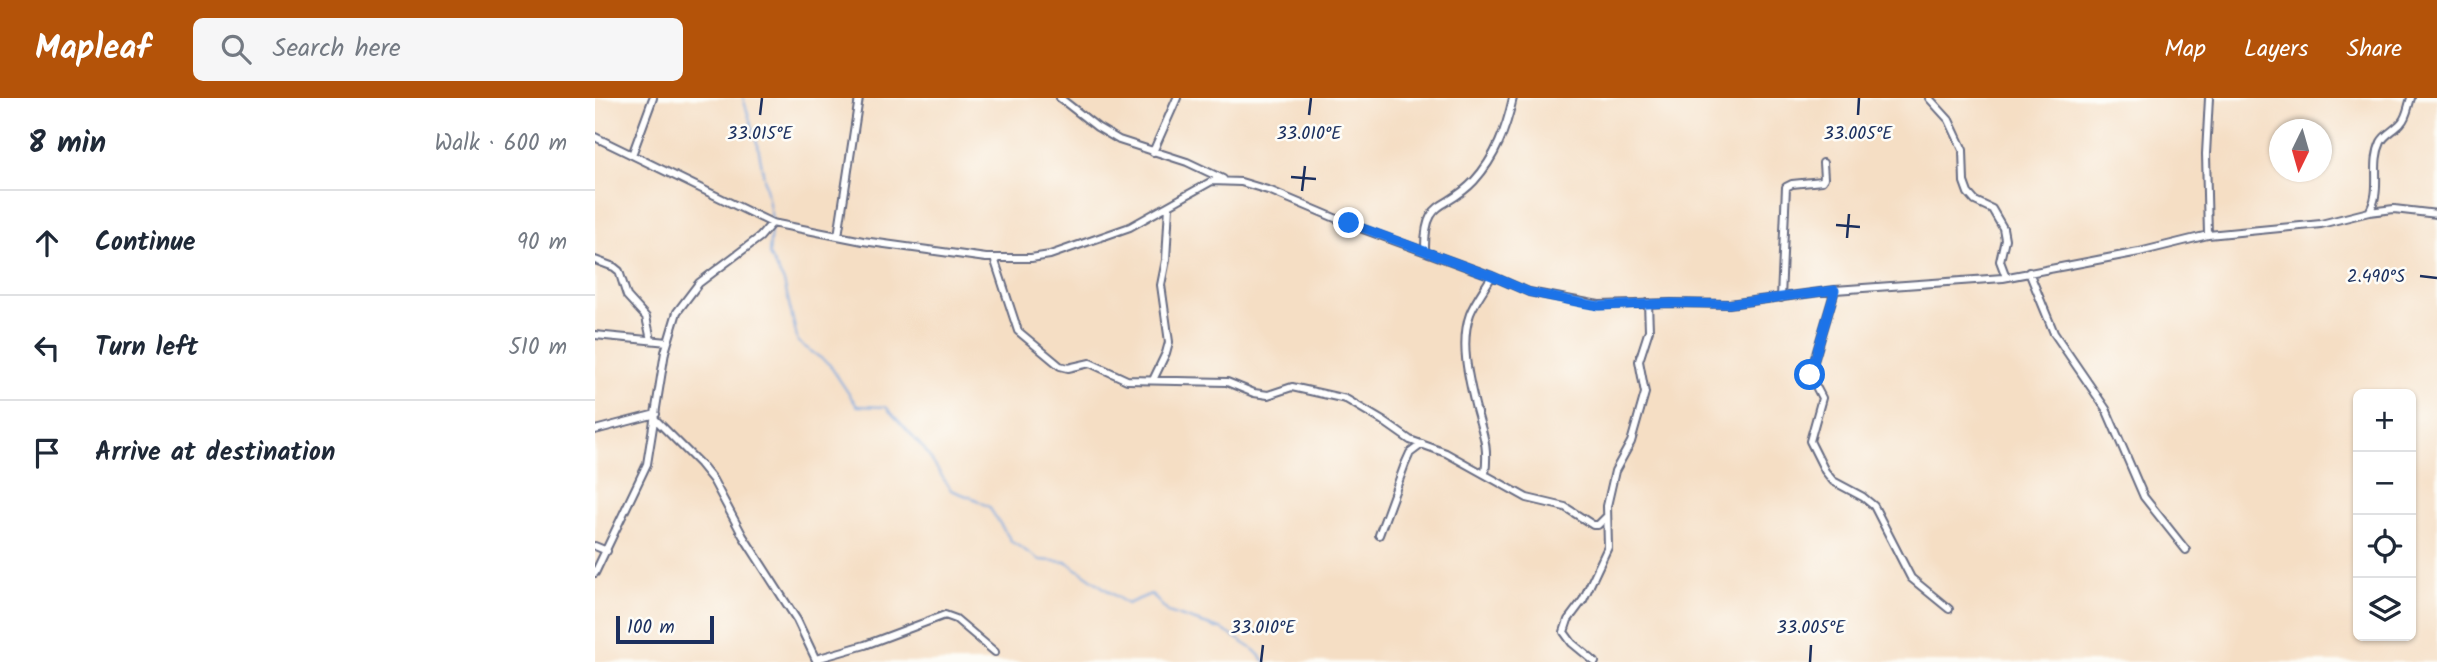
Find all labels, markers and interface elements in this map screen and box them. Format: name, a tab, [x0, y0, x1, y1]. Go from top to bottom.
search box	[193, 18, 683, 81]
text: Mapleaf	[35, 23, 151, 76]
text: Search here	[273, 28, 401, 70]
icon: search	[217, 30, 255, 68]
text: Map	[2164, 30, 2206, 69]
text: Layers	[2244, 30, 2308, 69]
text: Share	[2346, 30, 2402, 69]
north arrow	[2269, 119, 2332, 182]
text: 8 min	[28, 120, 106, 168]
text: 33.015°E	[727, 120, 793, 149]
text: 33.010°E	[1276, 120, 1342, 149]
text: 33.005°E	[1823, 120, 1893, 149]
text: Walk · 600 m	[435, 126, 567, 162]
route end	[1333, 207, 1364, 238]
text: Continue	[95, 222, 196, 264]
icon: ahead	[28, 224, 66, 262]
text: 90 m	[517, 225, 567, 261]
text: 2.490°S	[2347, 263, 2405, 292]
text: Turn left	[95, 327, 198, 369]
icon: left	[28, 329, 66, 367]
text: 510 m	[508, 330, 567, 366]
route start	[1794, 359, 1825, 390]
map controls	[2353, 389, 2416, 641]
button: +	[2353, 389, 2416, 452]
text: Arrive at destination	[95, 432, 335, 474]
icon: arrive	[28, 434, 66, 472]
button: −	[2353, 452, 2416, 515]
button: locate	[2353, 515, 2416, 578]
button: layers	[2353, 578, 2416, 641]
scale bar	[616, 613, 714, 645]
text: 100 m	[627, 613, 675, 643]
text: 33.010°E	[1230, 614, 1296, 643]
text: 33.005°E	[1776, 614, 1846, 643]

